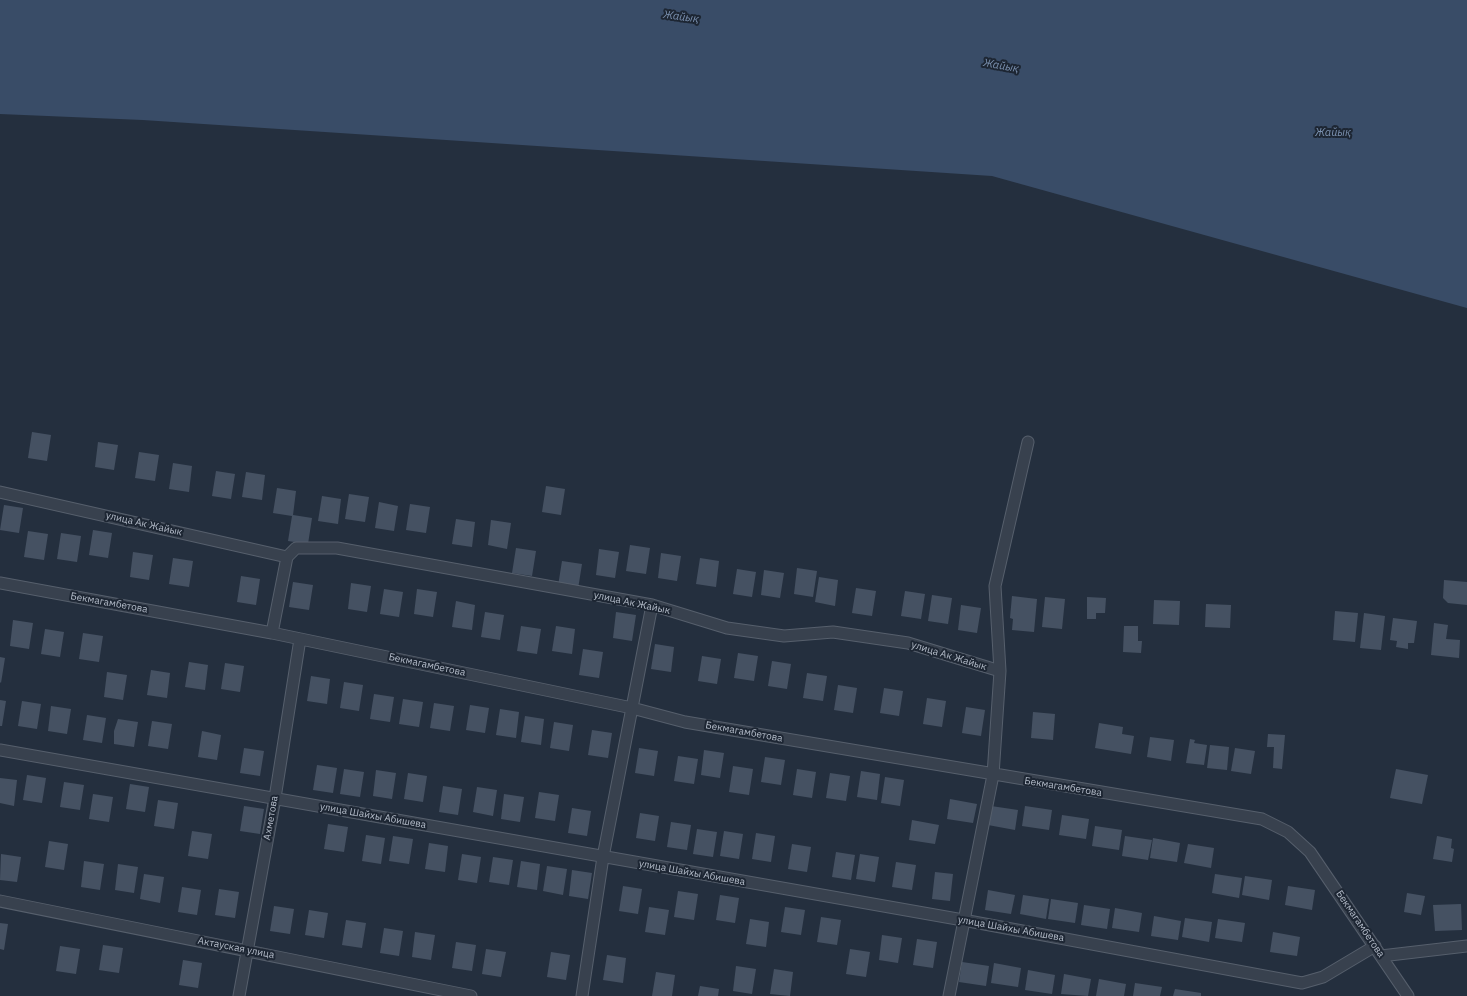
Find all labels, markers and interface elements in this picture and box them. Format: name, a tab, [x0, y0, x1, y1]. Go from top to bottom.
water label: Жайық	[662, 8, 700, 26]
water label: Жайық	[982, 56, 1020, 76]
water label: Жайық	[1315, 126, 1351, 140]
street label: улица Ак Жайык	[105, 509, 183, 539]
street label: улица Ак Жайык	[593, 589, 671, 617]
street label: Бекмагамбетова	[69, 590, 149, 616]
street label: улица Ак Жайык	[910, 639, 988, 673]
street label: Бекмагамбетова	[388, 651, 466, 679]
street label: Бекмагамбетова	[704, 719, 784, 745]
street label: Бекмагамбетова	[1023, 775, 1103, 799]
street label: Ахметова	[261, 795, 281, 841]
street label: улица Шайхы Абишева	[319, 801, 427, 831]
street label: улица Шайхы Абишева	[638, 858, 746, 888]
street label: Бекмагамбетова	[1333, 888, 1387, 960]
street label: улица Шайхы Абишева	[957, 914, 1065, 944]
street label: Актауская улица	[197, 935, 275, 961]

